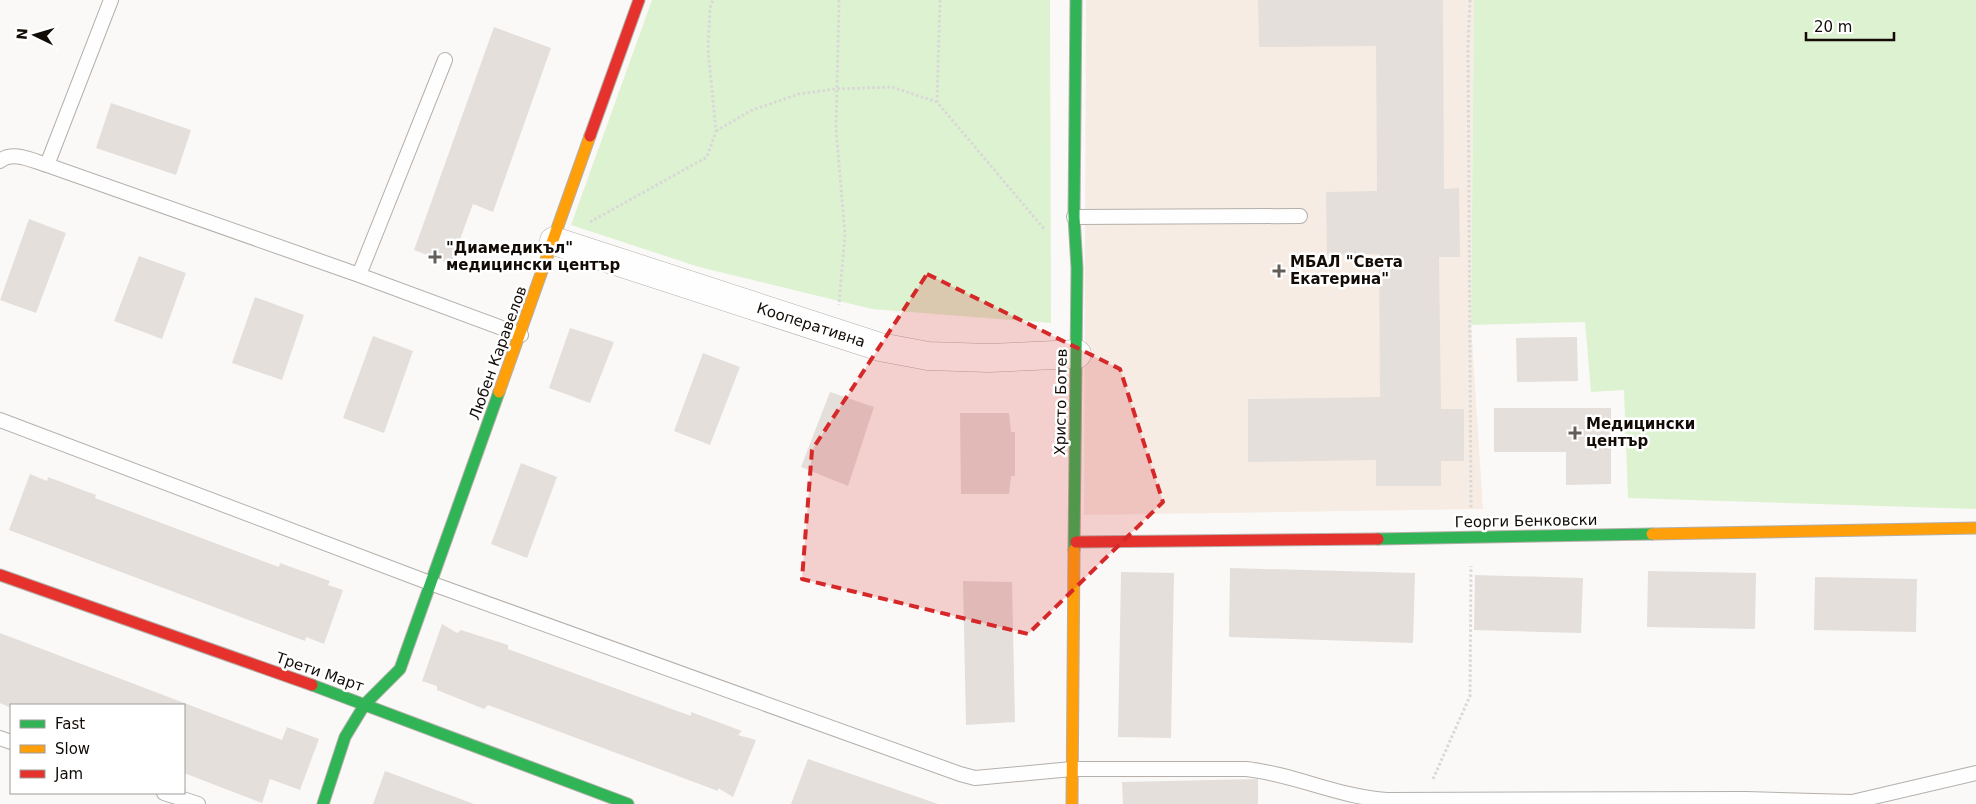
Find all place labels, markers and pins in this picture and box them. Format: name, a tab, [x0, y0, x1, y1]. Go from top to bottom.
place label: "Диамедикъл" медицински център	[446, 239, 620, 274]
marker: "Диамедикъл" медицински център	[428, 250, 442, 264]
place label: МБАЛ "Света Екатерина"	[1290, 253, 1403, 288]
marker: МБАЛ "Света Екатерина"	[1272, 264, 1286, 278]
place label: Медицински център	[1586, 415, 1695, 450]
marker: Медицински център	[1568, 426, 1582, 440]

